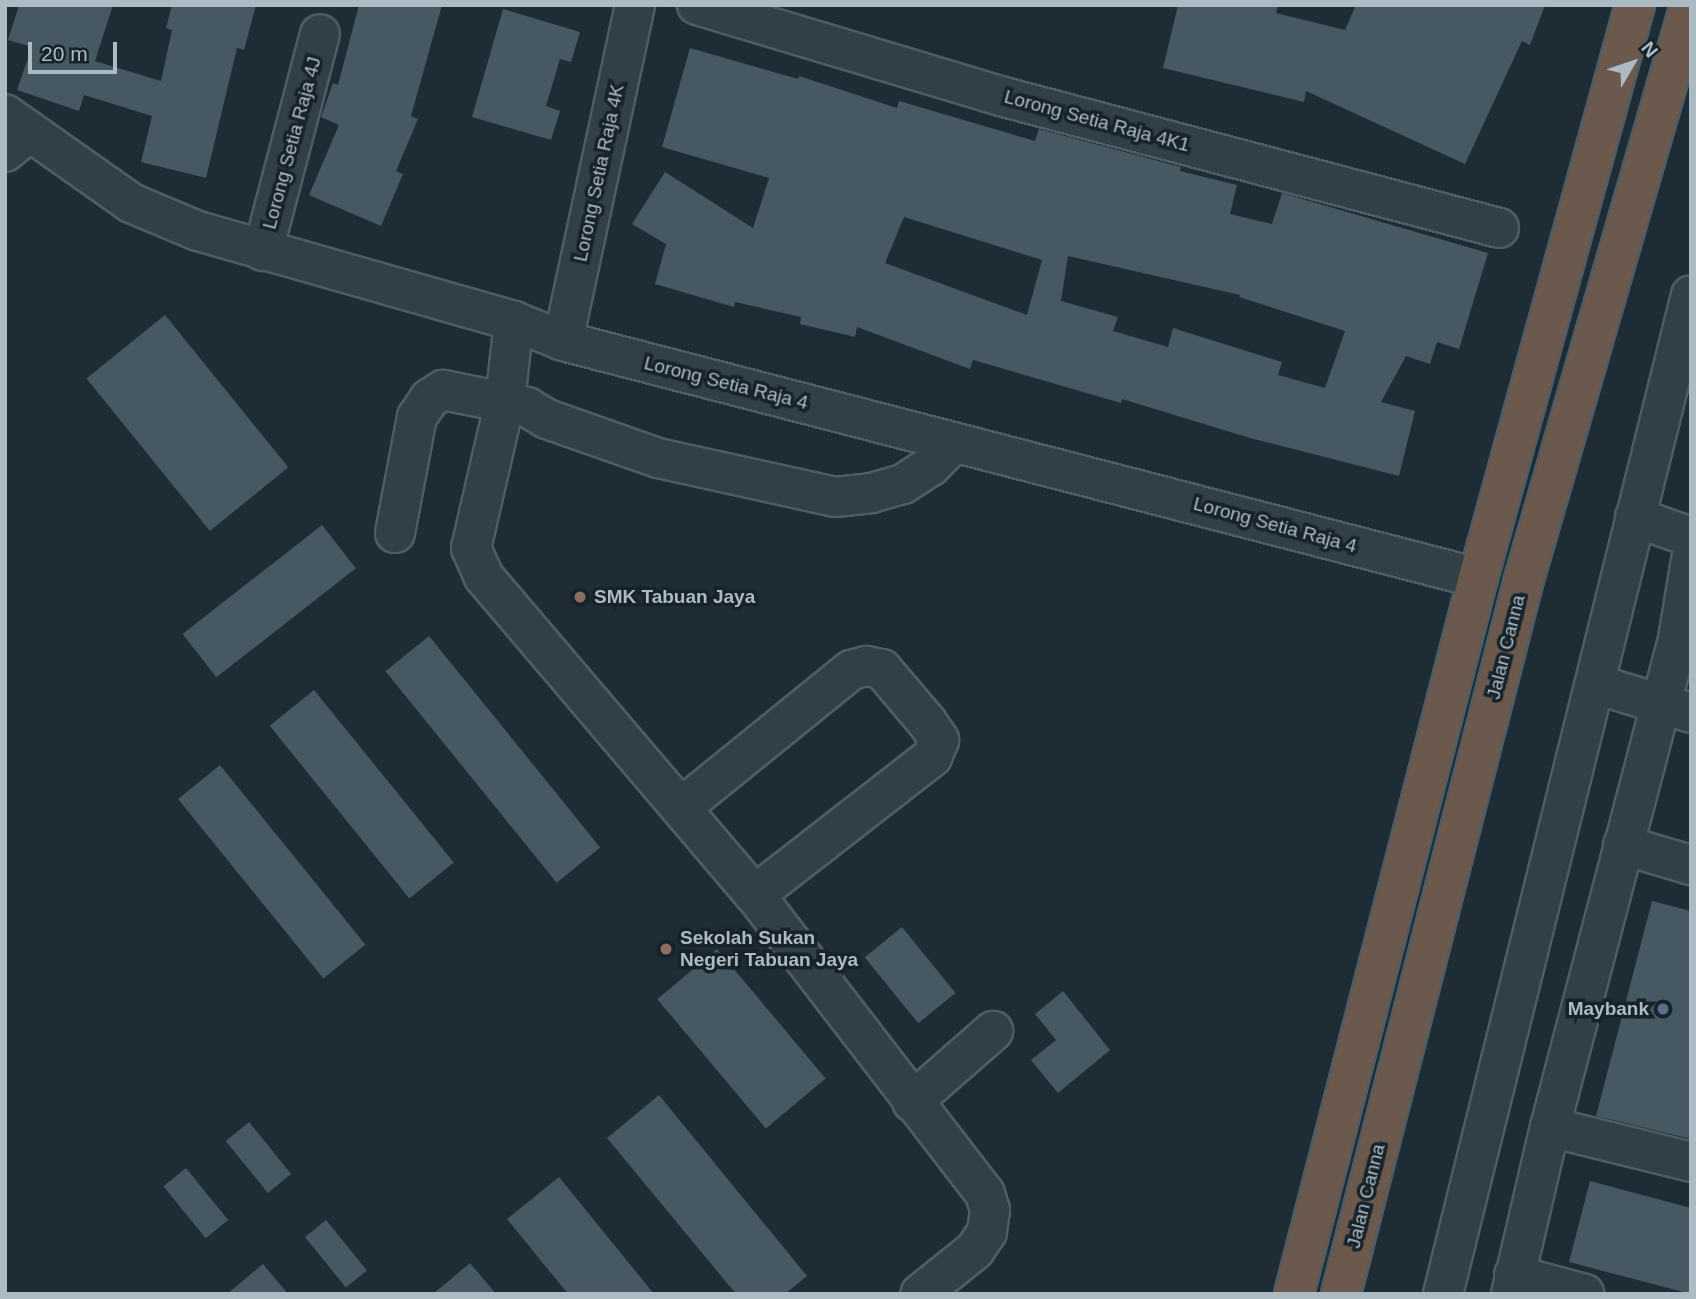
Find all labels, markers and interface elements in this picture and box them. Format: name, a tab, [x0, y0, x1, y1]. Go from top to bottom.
scale bar	[32, 28, 121, 72]
north arrow	[1598, 28, 1668, 98]
text: N	[1637, 38, 1662, 61]
text: 20 m	[41, 42, 88, 65]
street label: Lorong Setia Raja 4J	[258, 54, 326, 232]
street label: Lorong Setia Raja 4K	[569, 82, 629, 264]
street label: Lorong Setia Raja 4K1	[1002, 85, 1192, 157]
street label: Lorong Setia Raja 4	[642, 352, 810, 414]
street label: Lorong Setia Raja 4	[1191, 492, 1359, 558]
place label: SMK Tabuan Jaya	[594, 586, 755, 608]
marker: SMK Tabuan Jaya	[572, 589, 588, 605]
street label: Jalan Canna	[1482, 592, 1530, 702]
place label: Sekolah Sukan Negeri Tabuan Jaya	[680, 927, 858, 971]
marker: Sekolah Sukan Negeri Tabuan Jaya	[658, 941, 674, 957]
place label: Maybank	[1568, 998, 1649, 1020]
marker: Maybank	[1655, 1001, 1671, 1017]
street label: Jalan Canna	[1342, 1141, 1390, 1251]

